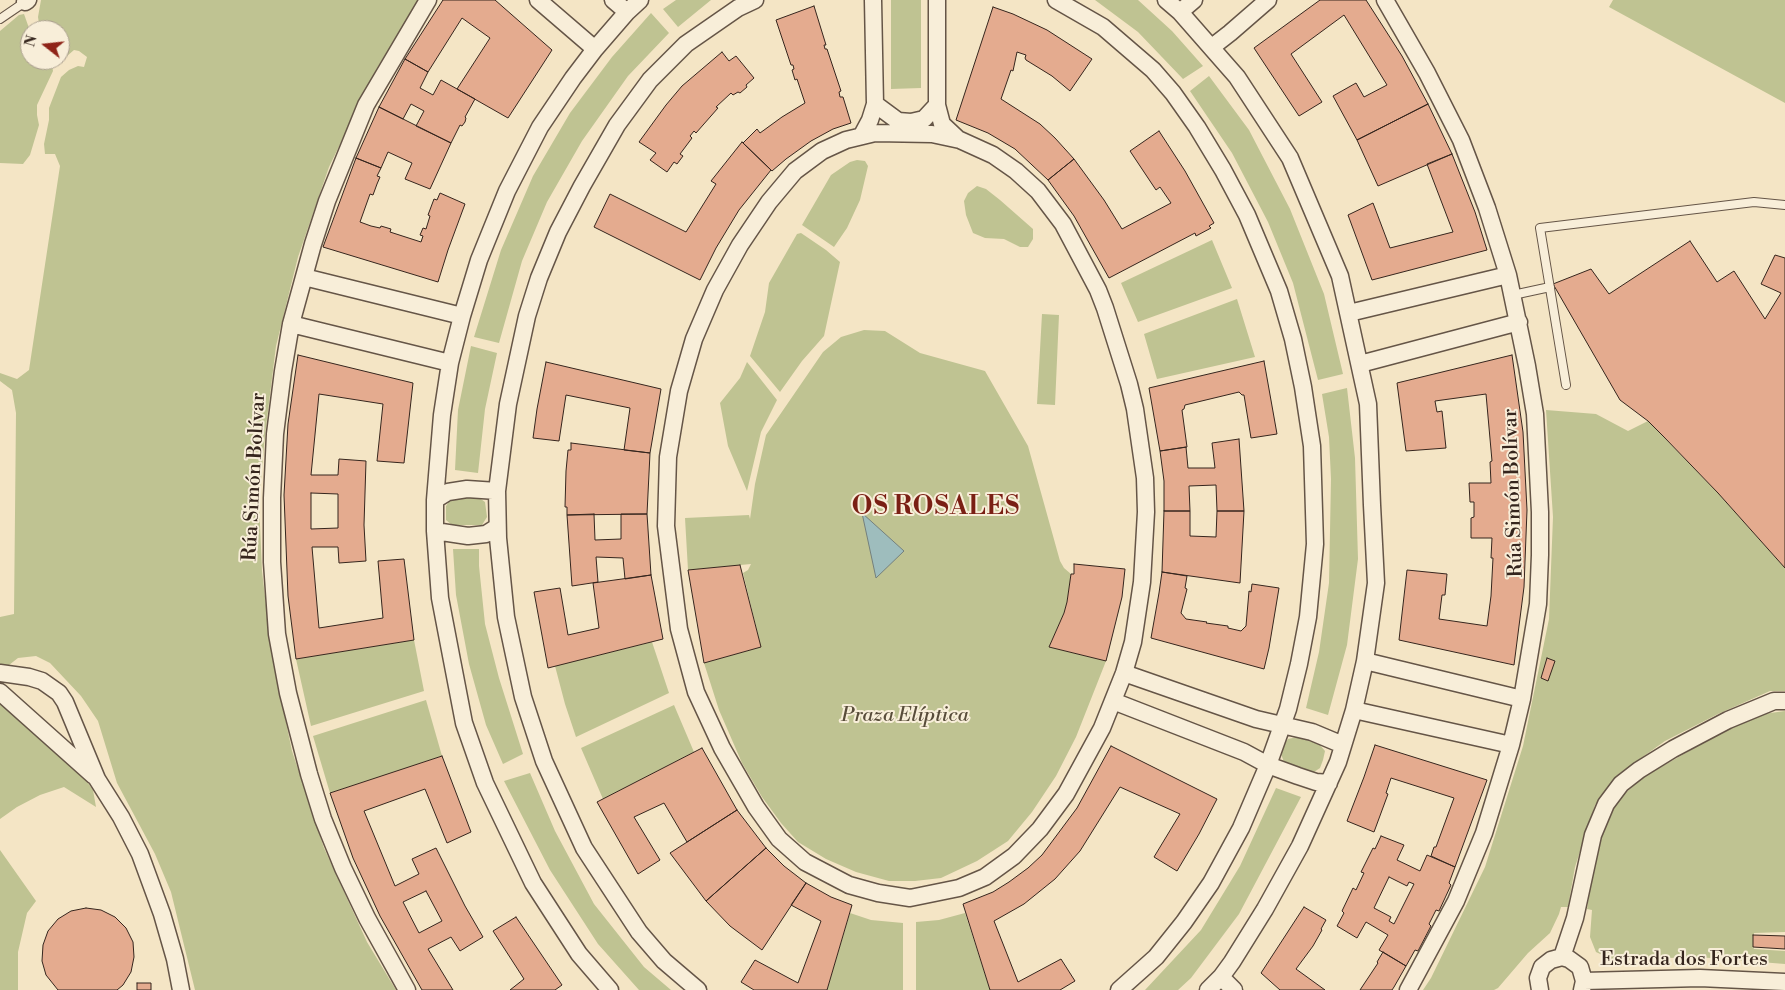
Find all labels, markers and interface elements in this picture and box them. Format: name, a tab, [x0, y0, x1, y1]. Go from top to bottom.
north arrow	[20, 20, 70, 70]
text: N	[21, 33, 42, 49]
street label: Rúa Simón Bolívar	[239, 392, 271, 562]
street label: Rúa Simón Bolívar	[1499, 408, 1529, 578]
district label: OS ROSALES	[851, 493, 1021, 523]
park label: Praza Elíptica	[841, 704, 969, 728]
street label: Estrada dos Fortes	[1600, 948, 1768, 972]

